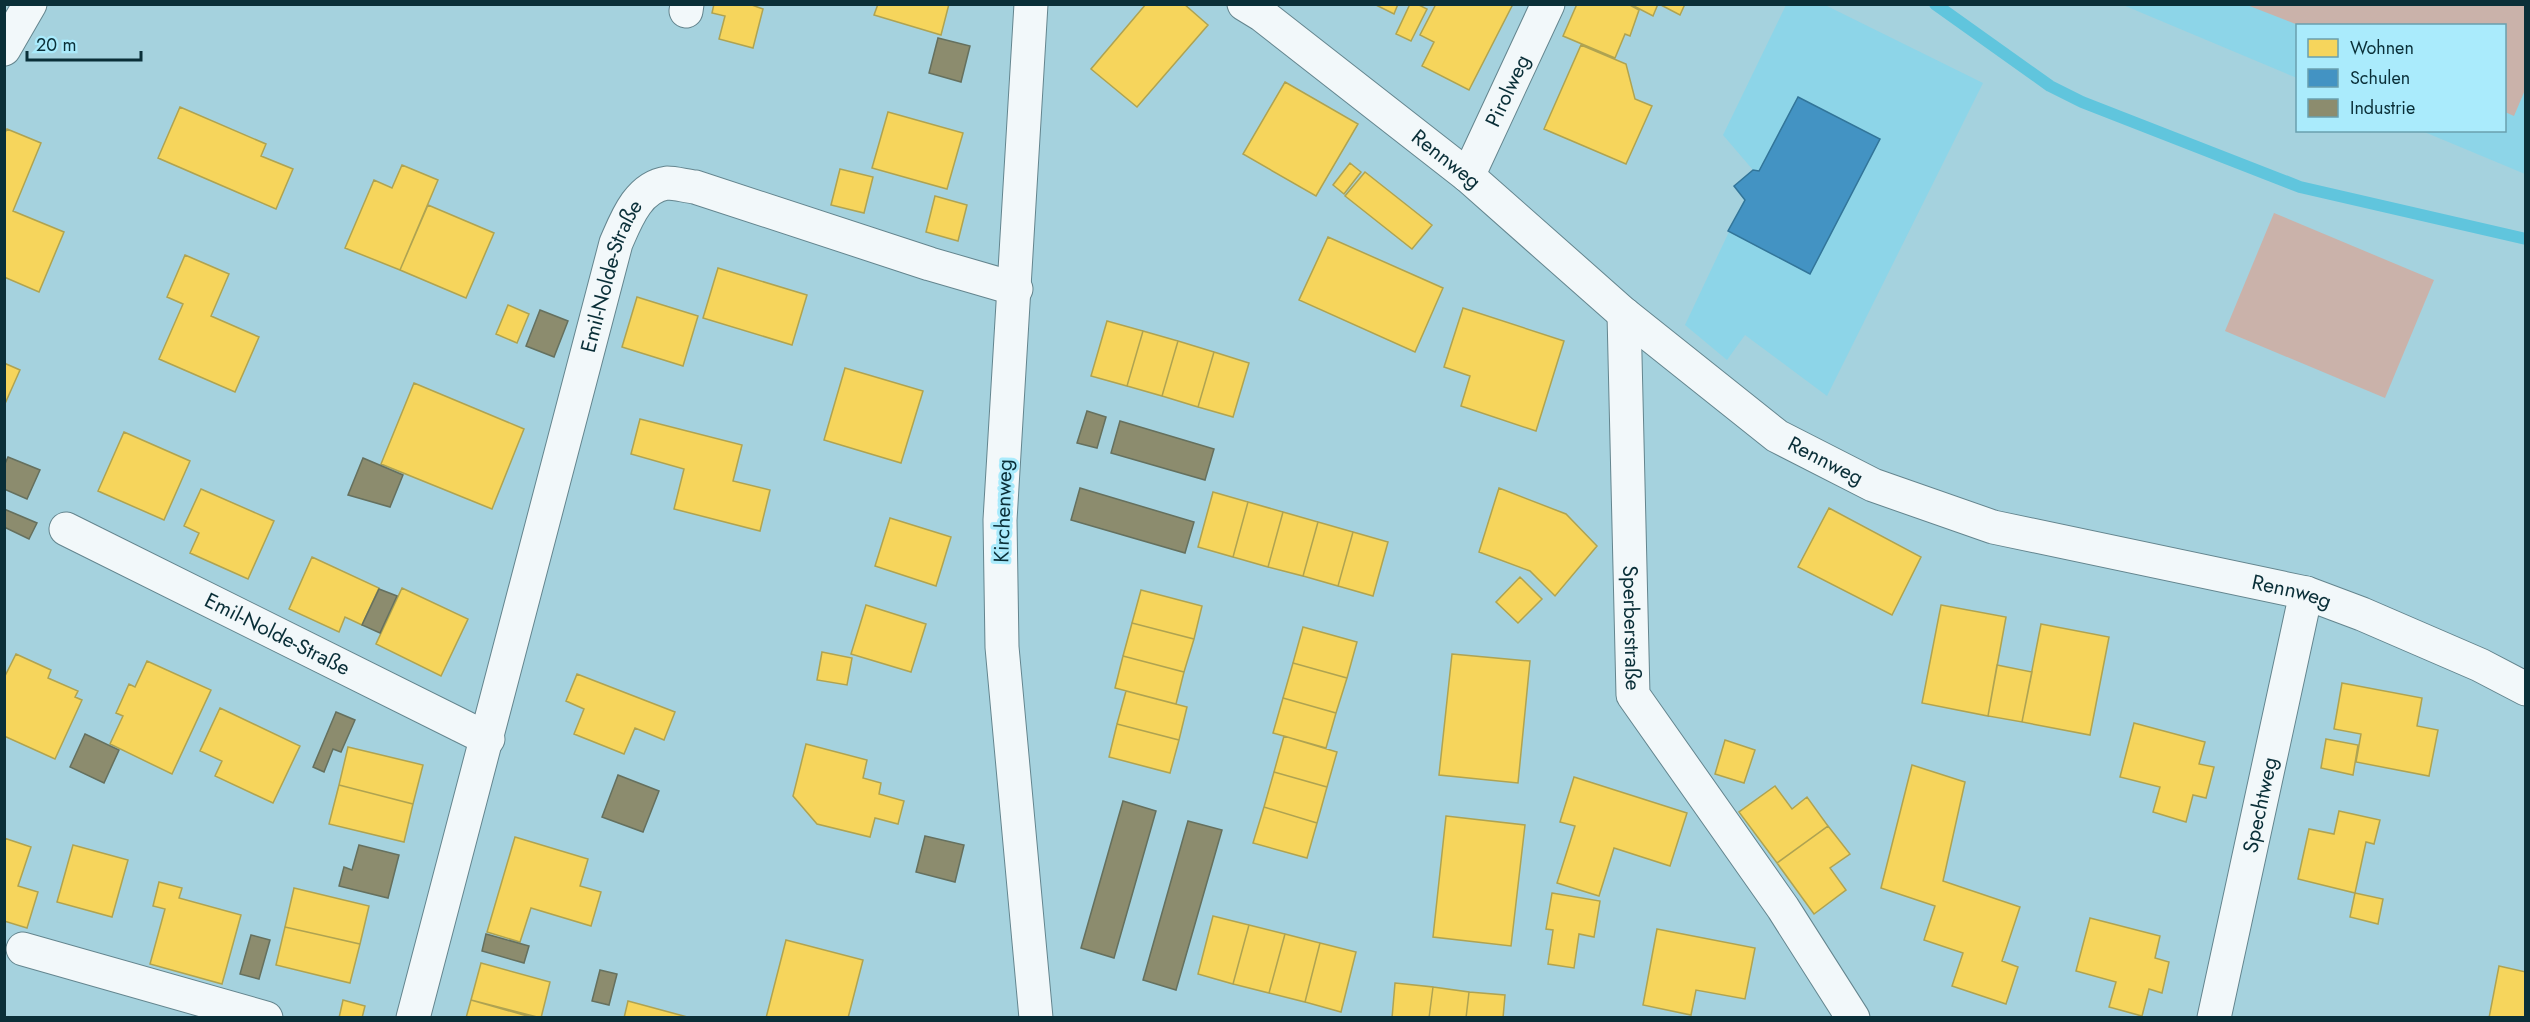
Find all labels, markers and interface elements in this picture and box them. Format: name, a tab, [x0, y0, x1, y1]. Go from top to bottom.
scale bar	[27, 24, 141, 62]
legend	[2296, 24, 2506, 132]
text: 20 m	[36, 32, 76, 58]
text: Wohnen	[2350, 35, 2414, 61]
street label: Pirolweg	[1478, 50, 1537, 132]
text: Schulen	[2350, 65, 2410, 91]
text: Industrie	[2350, 95, 2415, 121]
street label: Rennweg	[1405, 122, 1488, 196]
street label: Emil-Nolde-Straße	[573, 193, 650, 356]
street label: Rennweg	[1782, 429, 1869, 493]
street label: Kirchenweg	[986, 459, 1020, 563]
street label: Sperberstraße	[1615, 565, 1648, 691]
street label: Rennweg	[2249, 567, 2336, 616]
street label: Emil-Nolde-Straße	[199, 585, 355, 683]
street label: Spechtweg	[2235, 754, 2285, 856]

